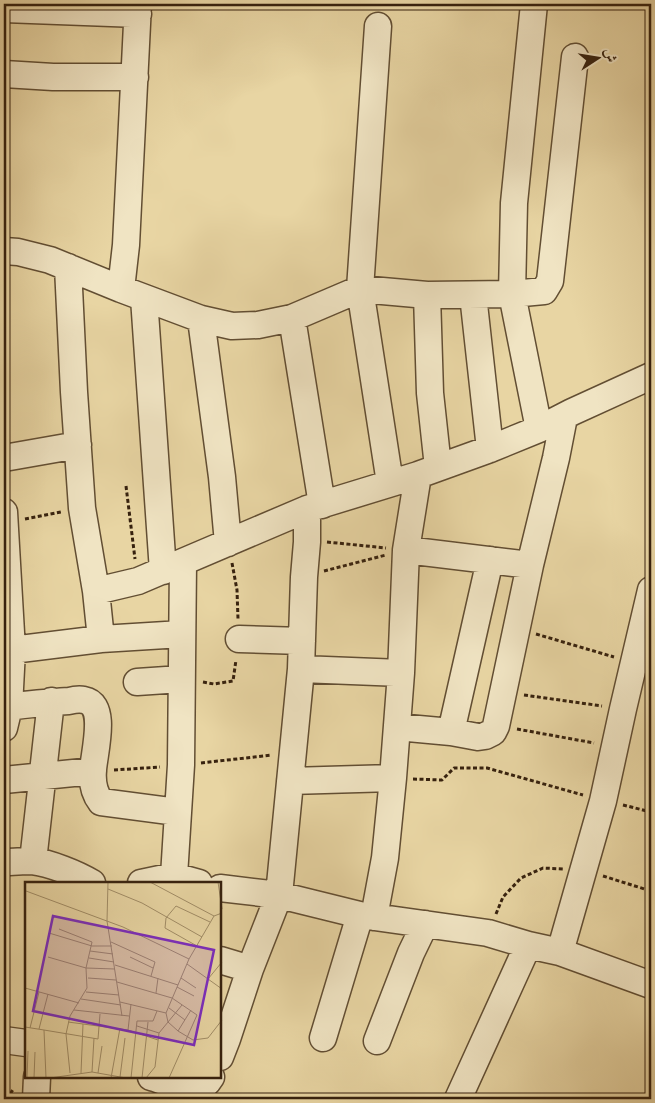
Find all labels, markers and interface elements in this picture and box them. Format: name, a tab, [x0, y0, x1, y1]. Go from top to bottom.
north arrow	[572, 32, 622, 82]
text: ش	[600, 47, 620, 64]
inset map	[25, 882, 221, 1078]

